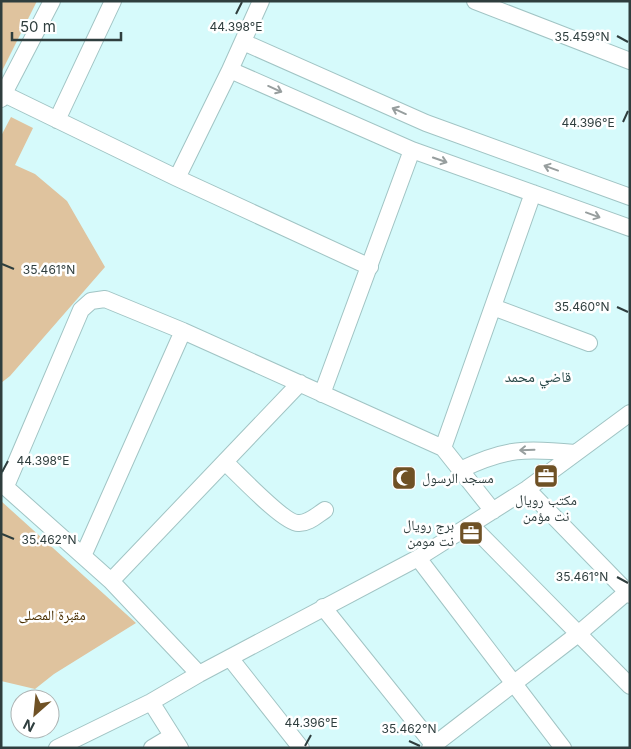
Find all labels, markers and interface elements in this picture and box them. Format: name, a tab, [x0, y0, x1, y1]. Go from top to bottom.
scale bar	[12, 10, 121, 42]
text: 50 m	[20, 17, 56, 36]
text: 44.398°E	[209, 19, 263, 34]
text: 35.459°N	[555, 29, 609, 44]
one-way arrow	[267, 85, 282, 95]
one-way arrow	[392, 105, 407, 115]
text: 44.396°E	[561, 115, 615, 130]
one-way arrow	[432, 156, 448, 165]
one-way arrow	[544, 163, 559, 172]
one-way arrow	[585, 211, 601, 220]
text: 35.461°N	[23, 262, 75, 277]
text: 35.460°N	[554, 299, 610, 314]
district label: قاضي محمد	[505, 367, 571, 389]
one-way arrow	[519, 445, 535, 455]
text: 44.398°E	[16, 453, 70, 468]
office icon: مكتب رويال نت مؤمن	[533, 463, 559, 489]
mosque icon: مسجد الرسول	[391, 465, 417, 491]
place label: مسجد الرسول	[422, 469, 494, 487]
place label: مكتب رويال نت مؤمن	[515, 491, 577, 525]
place label: برج رويال نت مومن	[403, 516, 454, 550]
office icon: برج رويال نت مومن	[458, 520, 484, 546]
text: 35.462°N	[22, 532, 76, 547]
text: 35.461°N	[556, 569, 608, 584]
park label: مقبرة المصلى	[18, 606, 86, 624]
north arrow	[10, 689, 60, 739]
text: 44.396°E	[284, 715, 338, 730]
text: N	[20, 716, 37, 736]
text: 35.462°N	[382, 721, 436, 736]

